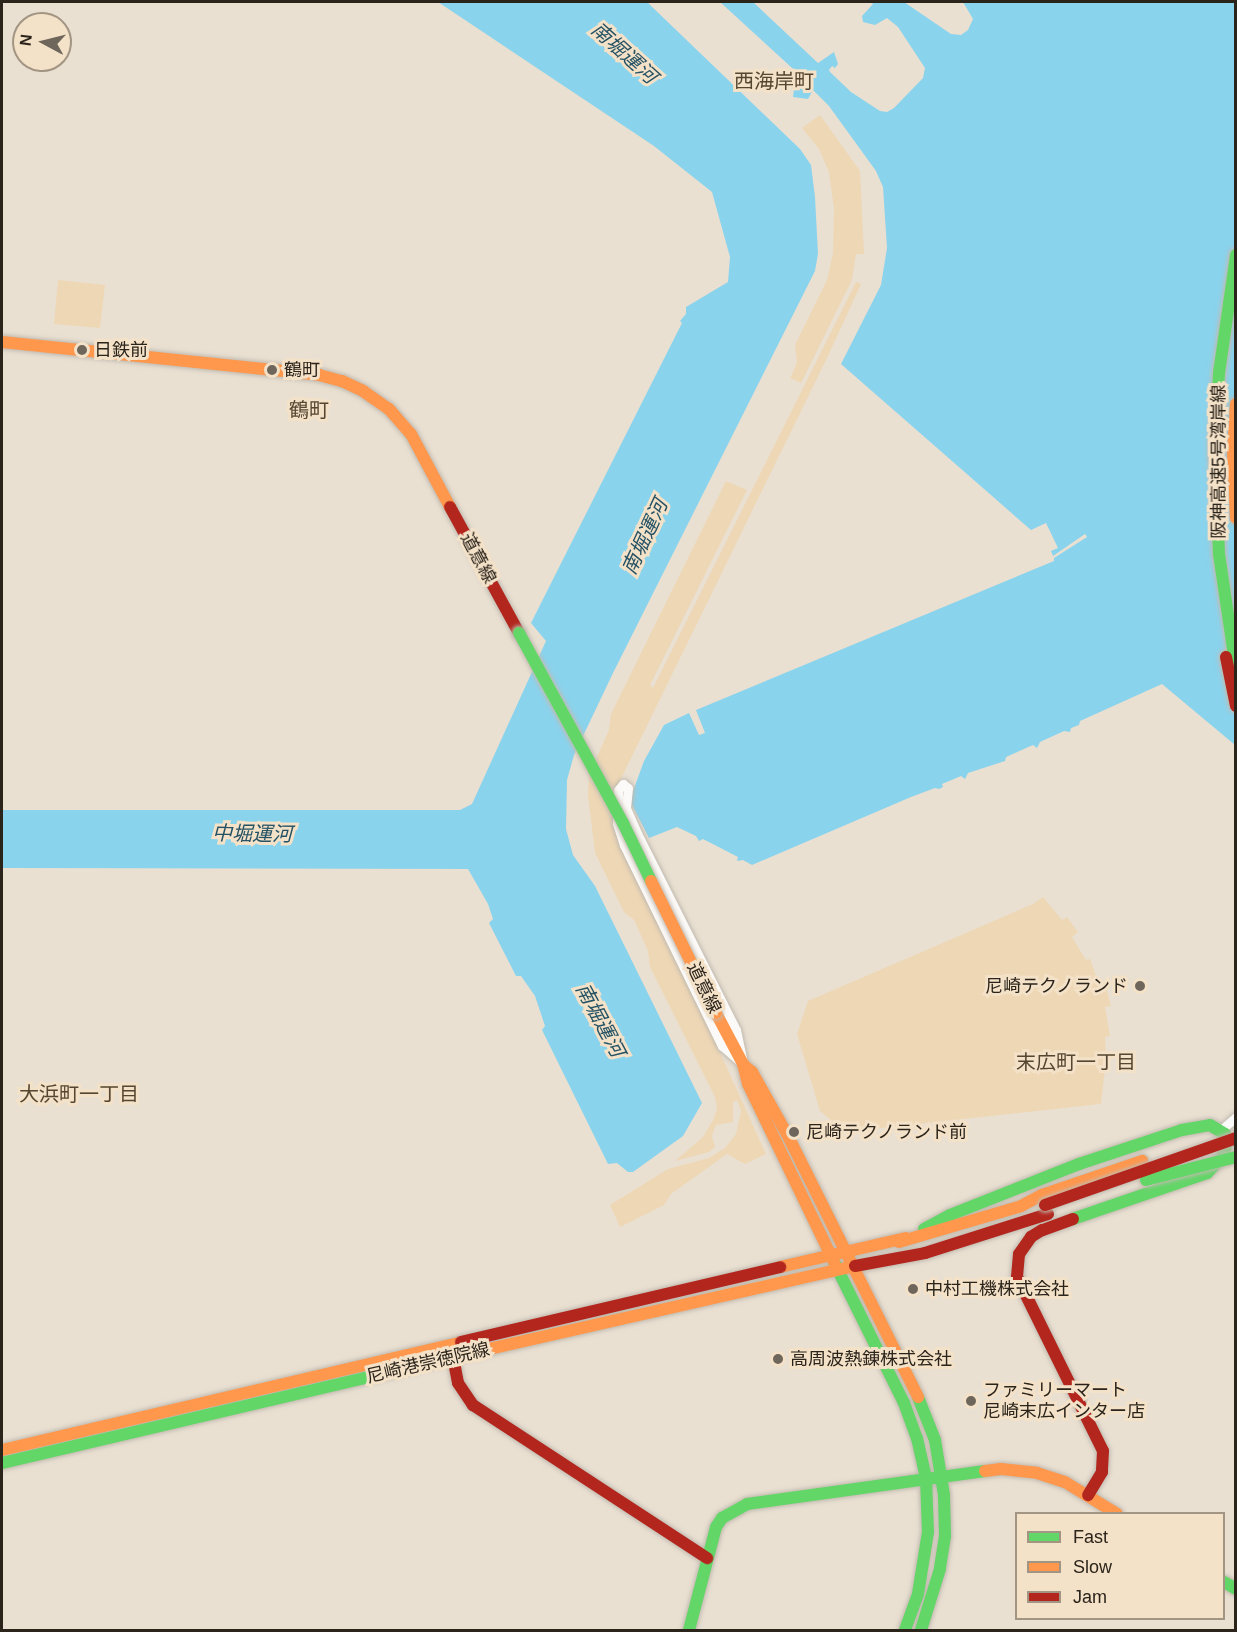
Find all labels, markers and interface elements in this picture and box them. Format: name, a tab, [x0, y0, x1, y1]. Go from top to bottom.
north arrow	[12, 12, 72, 72]
water label: 南堀運河	[586, 17, 662, 89]
text: N	[16, 33, 35, 47]
district label: 西海岸町	[734, 69, 814, 93]
place label: 日鉄前	[94, 339, 148, 361]
marker: 日鉄前	[75, 343, 89, 357]
place label: 鶴町	[284, 359, 320, 381]
marker: 鶴町	[265, 363, 279, 377]
street label: 阪神高速5号湾岸線	[1208, 385, 1230, 539]
district label: 鶴町	[289, 398, 329, 422]
water label: 南堀運河	[617, 496, 673, 578]
street label: 道意線	[456, 529, 500, 587]
water label: 中堀運河	[212, 821, 292, 847]
street label: 道意線	[682, 959, 726, 1017]
place label: 尼崎テクノランド	[984, 975, 1128, 997]
water label: 南堀運河	[571, 979, 629, 1061]
marker: 尼崎テクノランド	[1133, 979, 1147, 993]
district label: 末広町一丁目	[1016, 1050, 1136, 1074]
district label: 大浜町一丁目	[19, 1082, 139, 1106]
place label: 尼崎テクノランド前	[806, 1121, 968, 1143]
marker: 尼崎テクノランド前	[787, 1125, 801, 1139]
place label: 中村工機株式会社	[925, 1278, 1069, 1300]
marker: 中村工機株式会社	[906, 1282, 920, 1296]
street label: 尼崎港崇徳院線	[364, 1338, 492, 1388]
place label: 高周波熱錬株式会社	[790, 1348, 952, 1370]
marker: 高周波熱錬株式会社	[771, 1352, 785, 1366]
place label: ファミリーマート 尼崎末広インター店	[983, 1380, 1145, 1422]
marker: ファミリーマート 尼崎末広インター店	[964, 1394, 978, 1408]
legend	[1015, 1512, 1225, 1620]
text: Fast	[1073, 1527, 1108, 1547]
text: Slow	[1073, 1557, 1112, 1577]
text: Jam	[1073, 1587, 1107, 1607]

